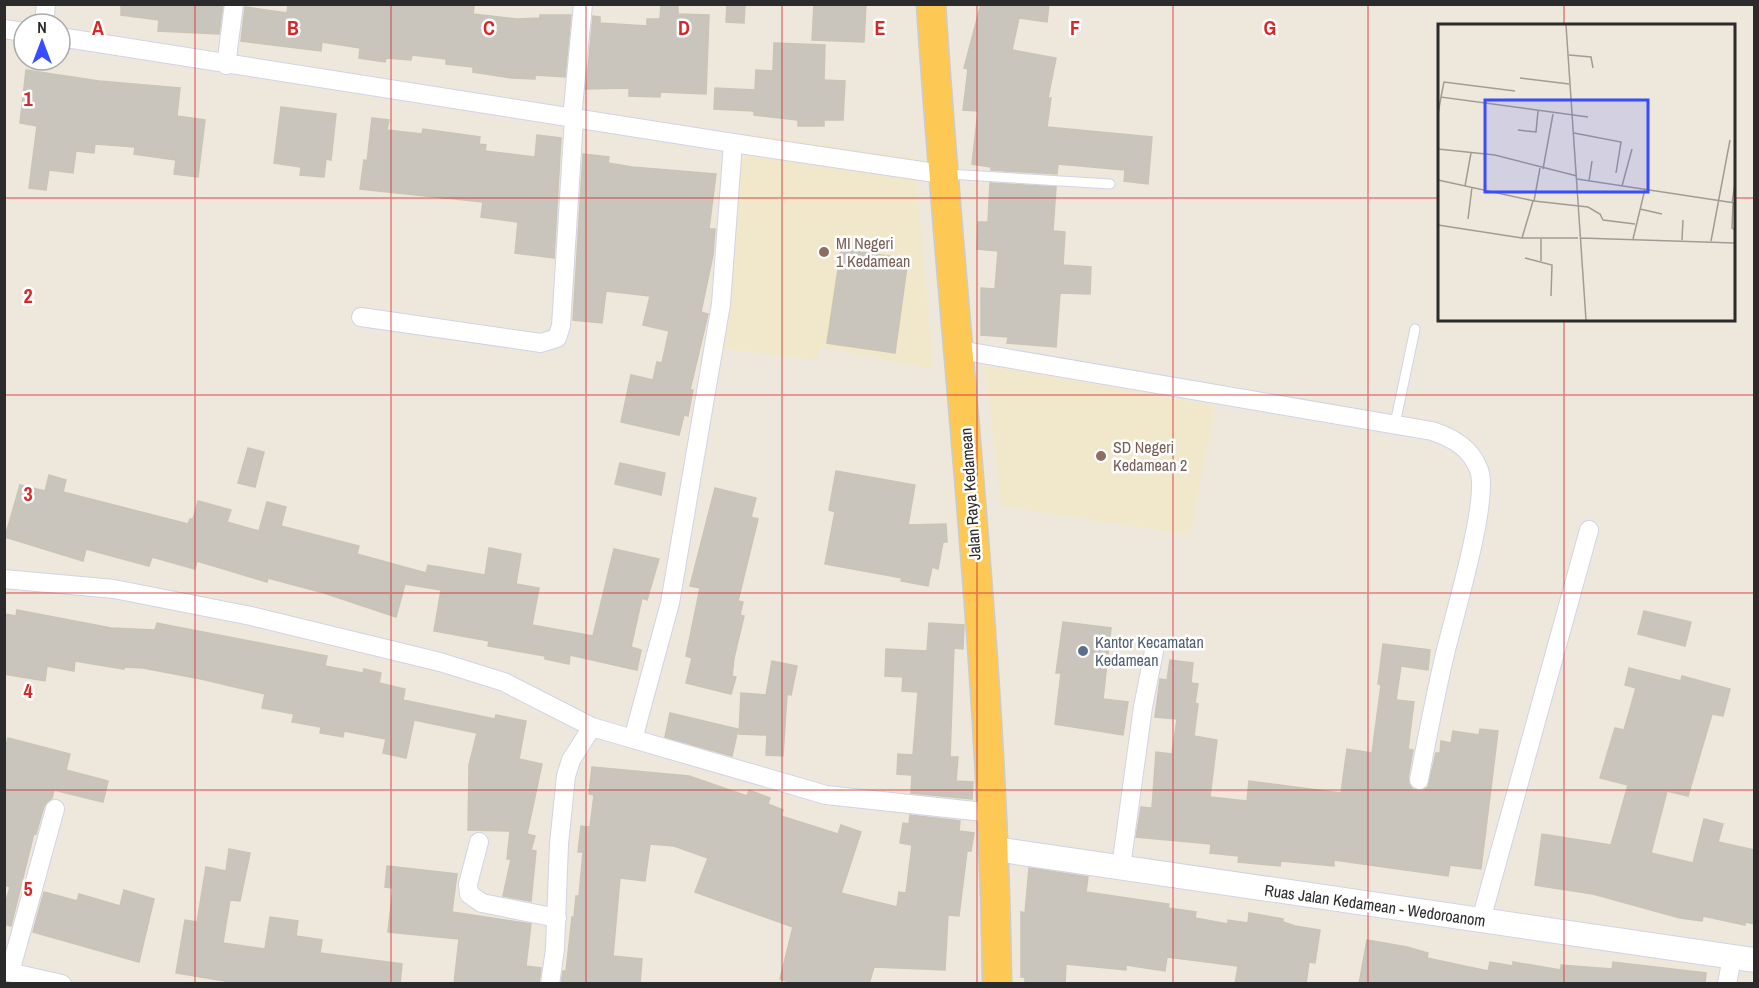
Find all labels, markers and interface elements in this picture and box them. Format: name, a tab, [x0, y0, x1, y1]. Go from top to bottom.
north arrow	[12, 12, 72, 72]
text: A	[92, 14, 104, 41]
text: B	[287, 14, 299, 41]
text: C	[483, 14, 495, 41]
text: D	[678, 14, 690, 41]
text: E	[875, 14, 886, 41]
text: F	[1070, 14, 1080, 41]
text: G	[1264, 14, 1276, 41]
text: N	[37, 16, 47, 38]
inset map	[1438, 24, 1735, 321]
text: 1	[23, 85, 33, 112]
place label: MI Negeri 1 Kedamean	[836, 232, 910, 272]
marker: MI Negeri 1 Kedamean	[817, 245, 831, 259]
text: 2	[23, 282, 33, 309]
street label: Jalan Raya Kedamean	[954, 427, 986, 561]
place label: SD Negeri Kedamean 2	[1113, 436, 1187, 476]
marker: SD Negeri Kedamean 2	[1094, 449, 1108, 463]
text: 3	[23, 480, 33, 507]
place label: Kantor Kecamatan Kedamean	[1095, 631, 1204, 671]
marker: Kantor Kecamatan Kedamean	[1076, 644, 1090, 658]
text: 4	[23, 677, 33, 704]
text: 5	[23, 875, 33, 902]
street label: Ruas Jalan Kedamean - Wedoroanom	[1263, 879, 1487, 931]

